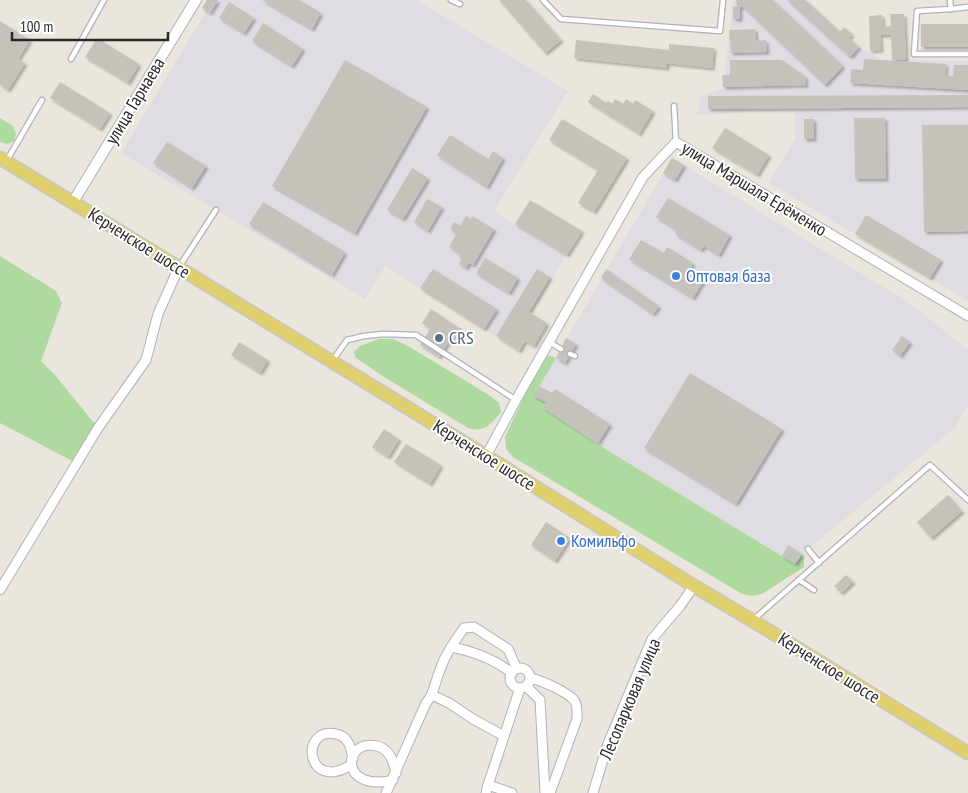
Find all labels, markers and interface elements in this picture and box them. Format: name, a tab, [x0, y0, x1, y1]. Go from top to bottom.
scale bar	[12, 10, 169, 42]
text: 100 m	[20, 17, 53, 36]
street label: улица Гарнаева	[100, 53, 170, 148]
street label: улица Маршала Ерёменко	[677, 136, 831, 241]
street label: Керченское шоссе	[84, 202, 195, 283]
place label: Оптовая база	[686, 264, 771, 287]
marker: Оптовая база	[670, 270, 682, 282]
place label: CRS	[449, 326, 474, 349]
marker: CRS	[433, 332, 445, 344]
street label: Керченское шоссе	[429, 414, 540, 495]
place label: Комильфо	[571, 529, 636, 552]
marker: Комильфо	[555, 535, 567, 547]
street label: Керченское шоссе	[774, 627, 885, 708]
street label: Лесопарковая улица	[593, 635, 665, 764]

